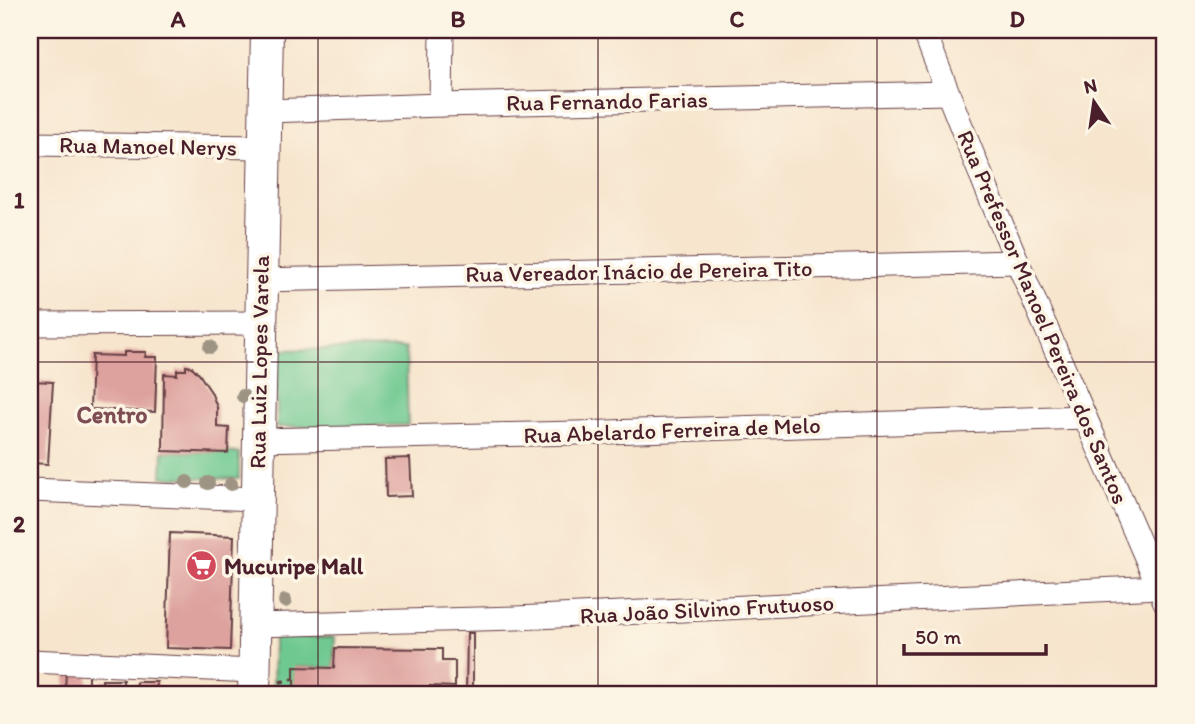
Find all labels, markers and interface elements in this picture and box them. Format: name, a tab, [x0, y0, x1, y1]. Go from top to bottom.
text: A	[170, 5, 186, 33]
text: B	[451, 5, 466, 33]
text: C	[730, 5, 745, 33]
text: D	[1009, 5, 1025, 33]
north arrow	[1058, 66, 1128, 136]
text: N	[1081, 73, 1099, 99]
street label: Rua Fernando Farias	[506, 85, 708, 117]
street label: Rua Prefessor Manoel Pereira dos Santos	[951, 126, 1135, 508]
street label: Rua Manoel Nerys	[59, 130, 237, 162]
text: 1	[14, 186, 25, 214]
street label: Rua Vereador Inácio de Pereira Tito	[465, 254, 813, 288]
street label: Rua Luiz Lopes Varela	[243, 255, 275, 469]
district label: Centro	[76, 400, 148, 429]
street label: Rua Abelardo Ferreira de Melo	[523, 411, 821, 449]
text: 2	[13, 510, 26, 538]
supermarket icon: Mucuripe Mall	[184, 549, 218, 583]
place label: Mucuripe Mall	[224, 552, 364, 580]
street label: Rua João Silvino Frutuoso	[579, 588, 835, 630]
scale bar	[904, 612, 1046, 656]
text: 50 m	[915, 624, 962, 649]

